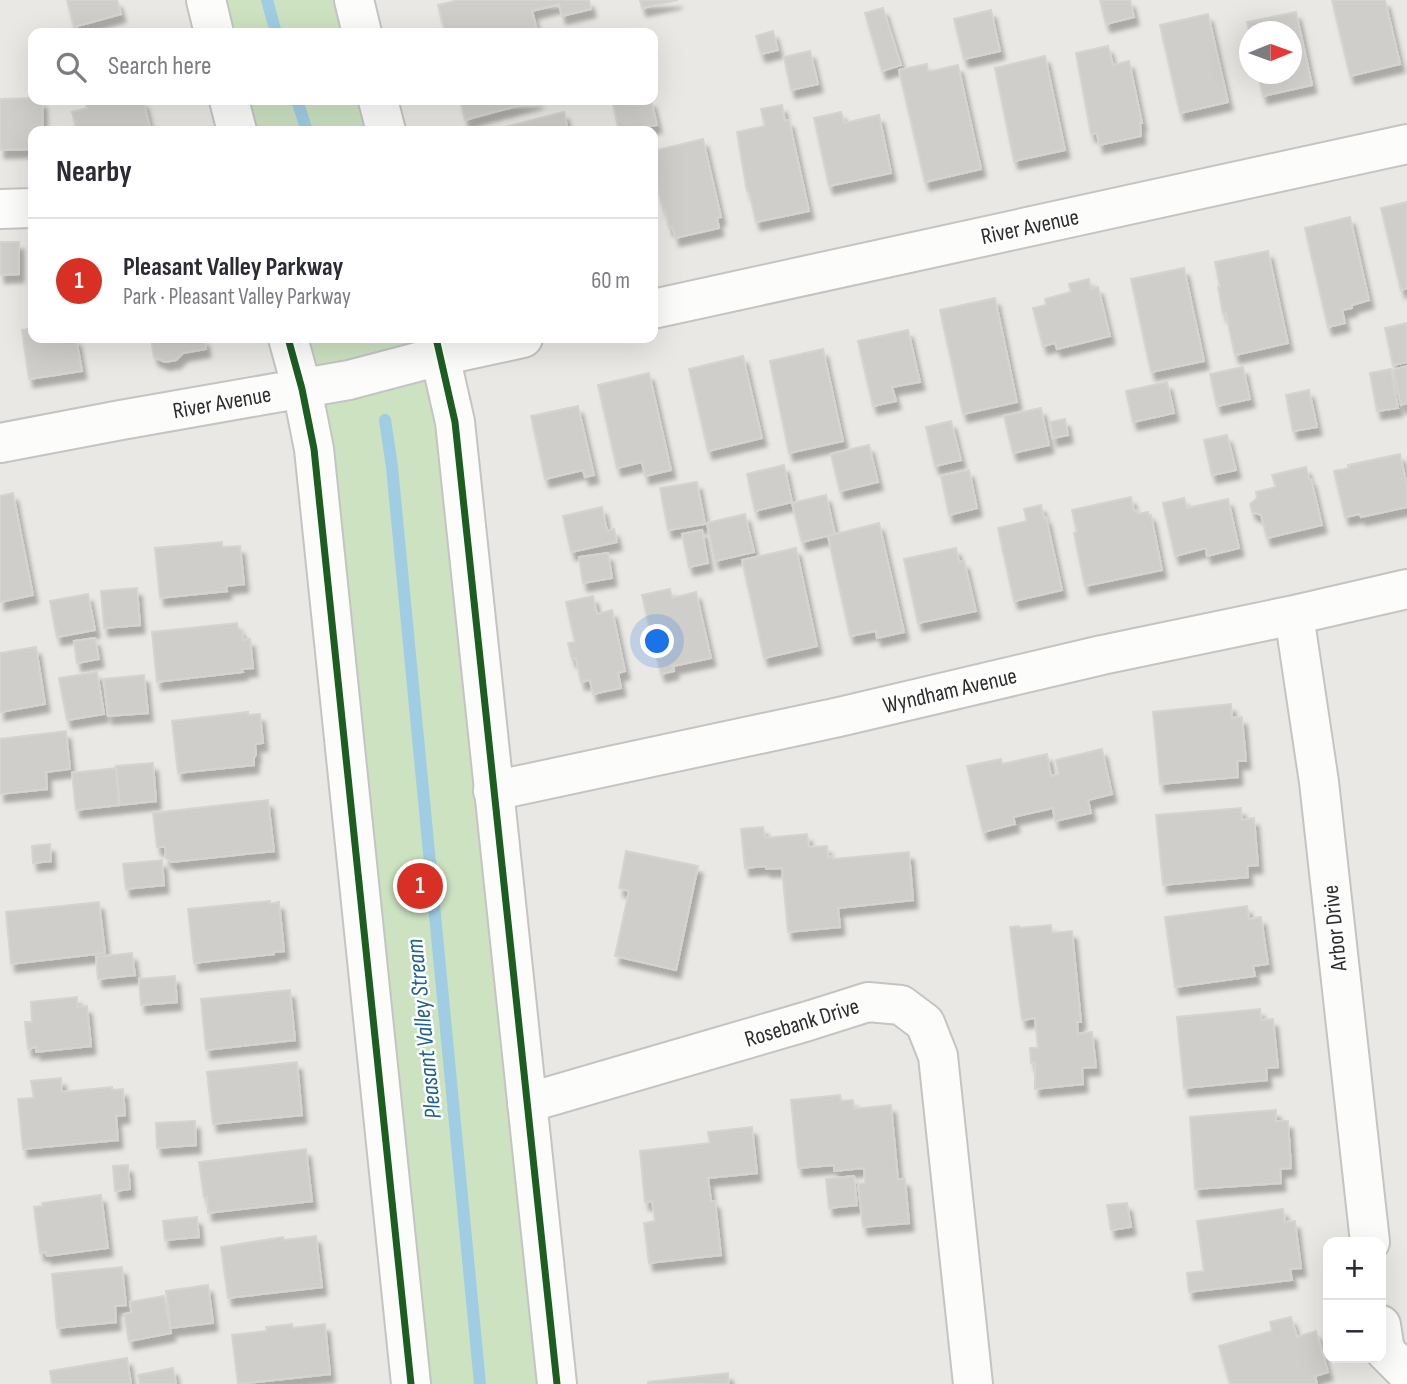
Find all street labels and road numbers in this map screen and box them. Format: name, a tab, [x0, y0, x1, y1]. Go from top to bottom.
street label: River Avenue	[978, 203, 1082, 251]
street label: River Avenue	[171, 381, 273, 425]
street label: Wyndham Avenue	[880, 662, 1020, 720]
street label: Arbor Drive	[1317, 884, 1354, 973]
street label: Rosebank Drive	[741, 992, 863, 1054]

